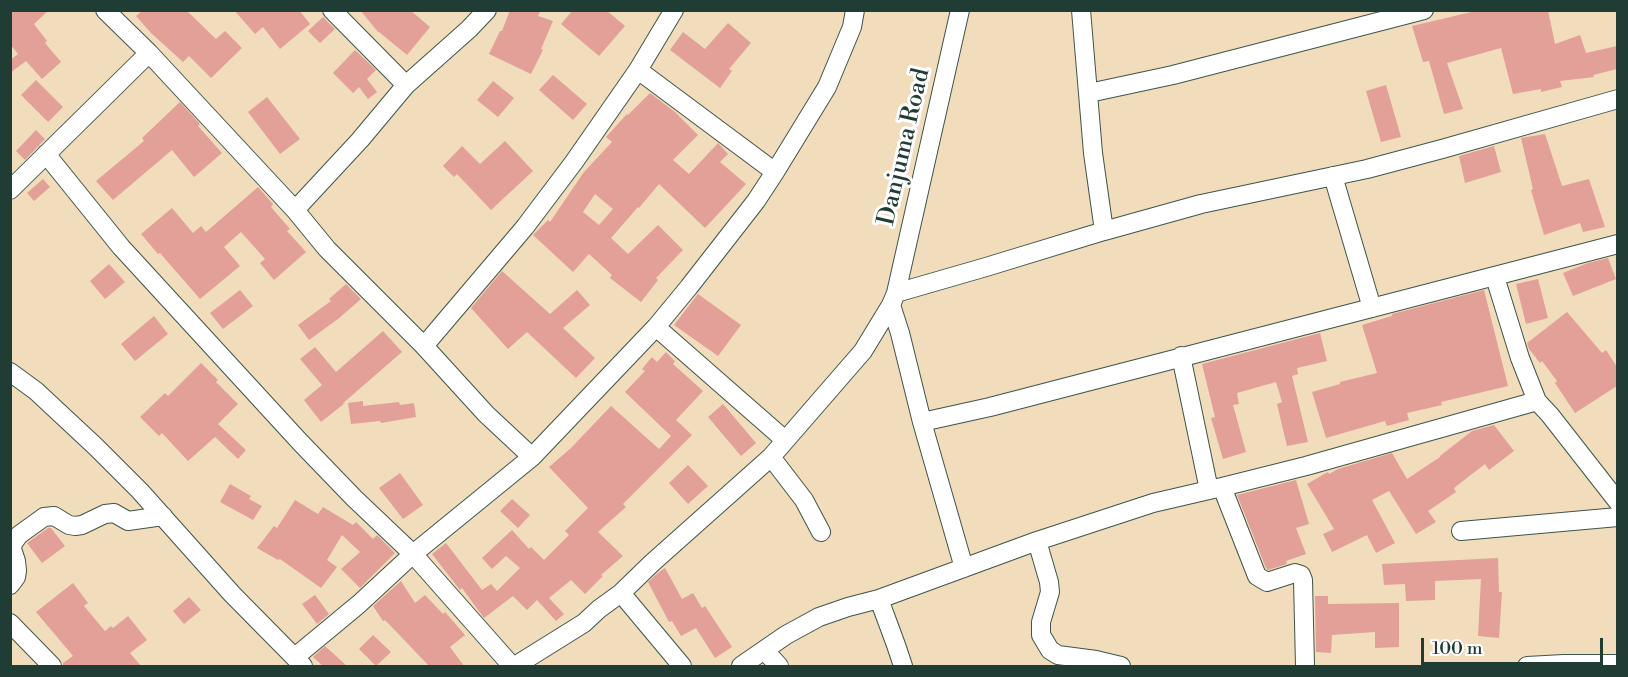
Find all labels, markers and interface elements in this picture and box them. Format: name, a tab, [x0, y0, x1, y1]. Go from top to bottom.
street label: Danjuma Road	[873, 66, 937, 228]
scale bar	[1424, 626, 1606, 664]
text: 100 m	[1432, 637, 1483, 660]

